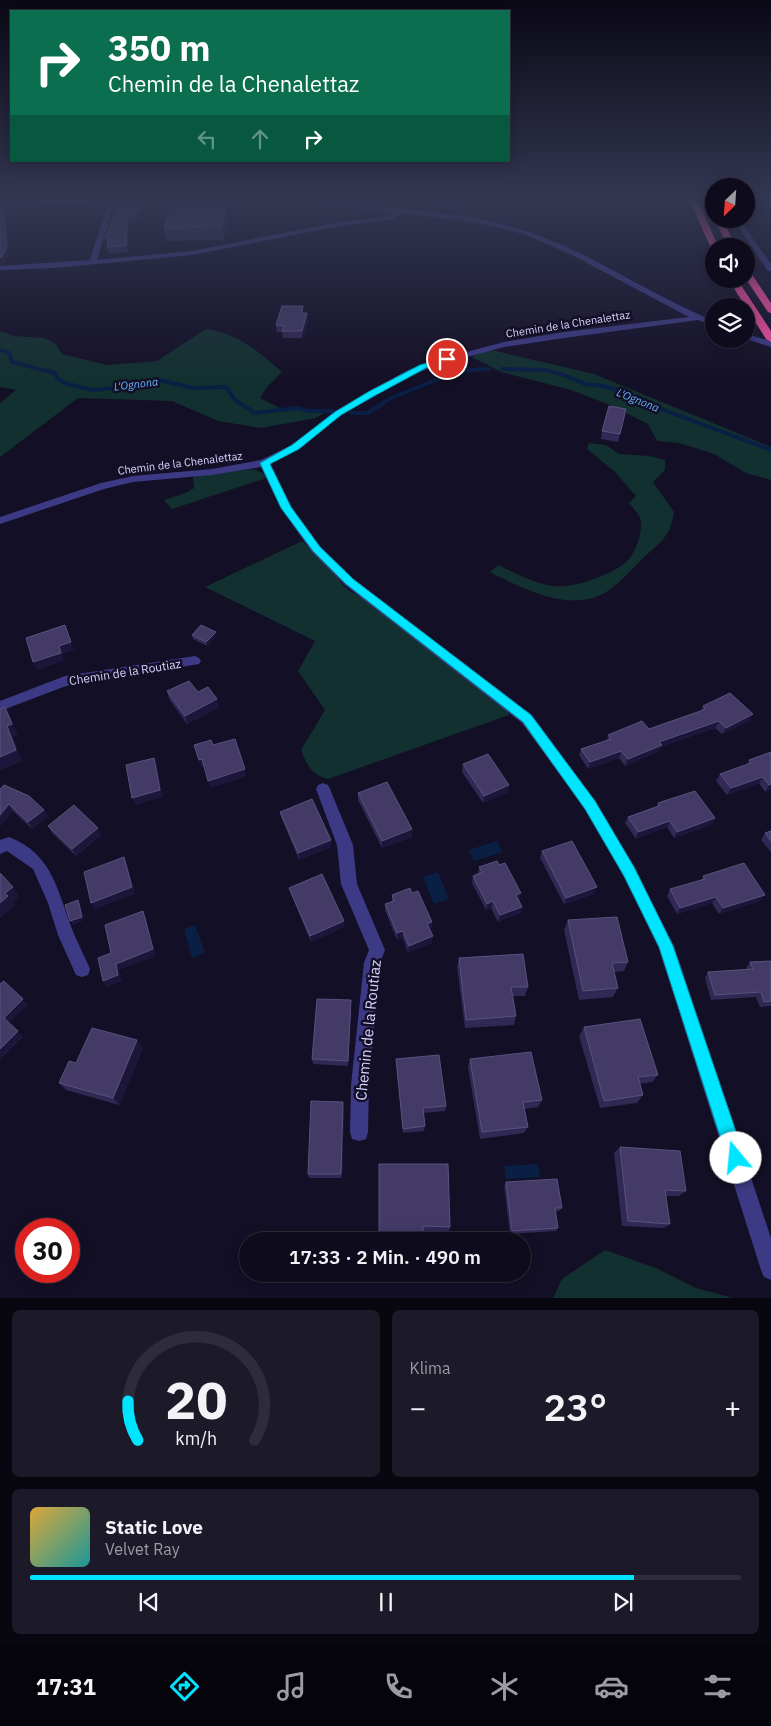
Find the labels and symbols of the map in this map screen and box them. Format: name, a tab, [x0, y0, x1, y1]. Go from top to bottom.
north arrow	[705, 178, 755, 228]
street label: Chemin de la Chenalettaz	[505, 307, 631, 341]
pin	[426, 338, 468, 380]
water label: L'Ognona	[113, 374, 159, 394]
water label: L'Ognona	[615, 385, 661, 415]
street label: Chemin de la Chenalettaz	[117, 448, 243, 478]
street label: Chemin de la Routiaz	[68, 656, 182, 688]
street label: Chemin de la Routiaz	[351, 959, 385, 1101]
position arrow	[709, 1131, 761, 1183]
speed limit sign: 30	[15, 1218, 80, 1283]

